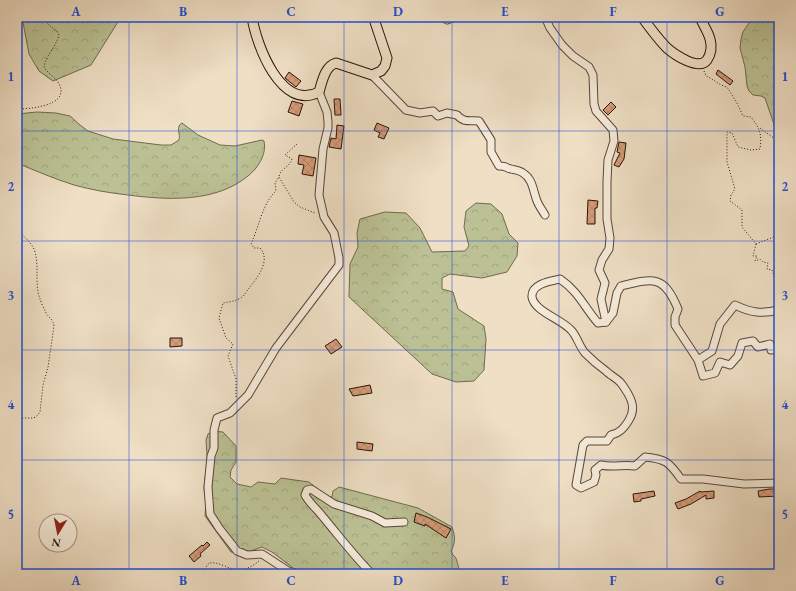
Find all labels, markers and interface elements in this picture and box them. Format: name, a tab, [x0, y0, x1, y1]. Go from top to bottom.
text: A	[70, 3, 81, 20]
text: B	[179, 3, 187, 20]
text: C	[286, 3, 296, 20]
text: D	[393, 3, 403, 20]
text: E	[501, 3, 509, 20]
text: F	[609, 3, 617, 20]
text: G	[715, 3, 725, 20]
text: 1	[8, 68, 15, 85]
text: 1	[782, 68, 789, 85]
text: 2	[8, 178, 15, 195]
text: 2	[782, 178, 789, 195]
text: 3	[8, 287, 15, 304]
text: 3	[782, 287, 789, 304]
text: 4	[8, 396, 15, 413]
text: 4	[782, 396, 789, 413]
text: 5	[8, 506, 14, 523]
text: 5	[782, 506, 788, 523]
north arrow	[38, 513, 78, 553]
text: N	[51, 535, 62, 551]
text: A	[70, 572, 81, 589]
text: B	[179, 572, 187, 589]
text: C	[286, 572, 296, 589]
text: D	[393, 572, 403, 589]
text: E	[501, 572, 509, 589]
text: F	[609, 572, 617, 589]
text: G	[715, 572, 725, 589]

